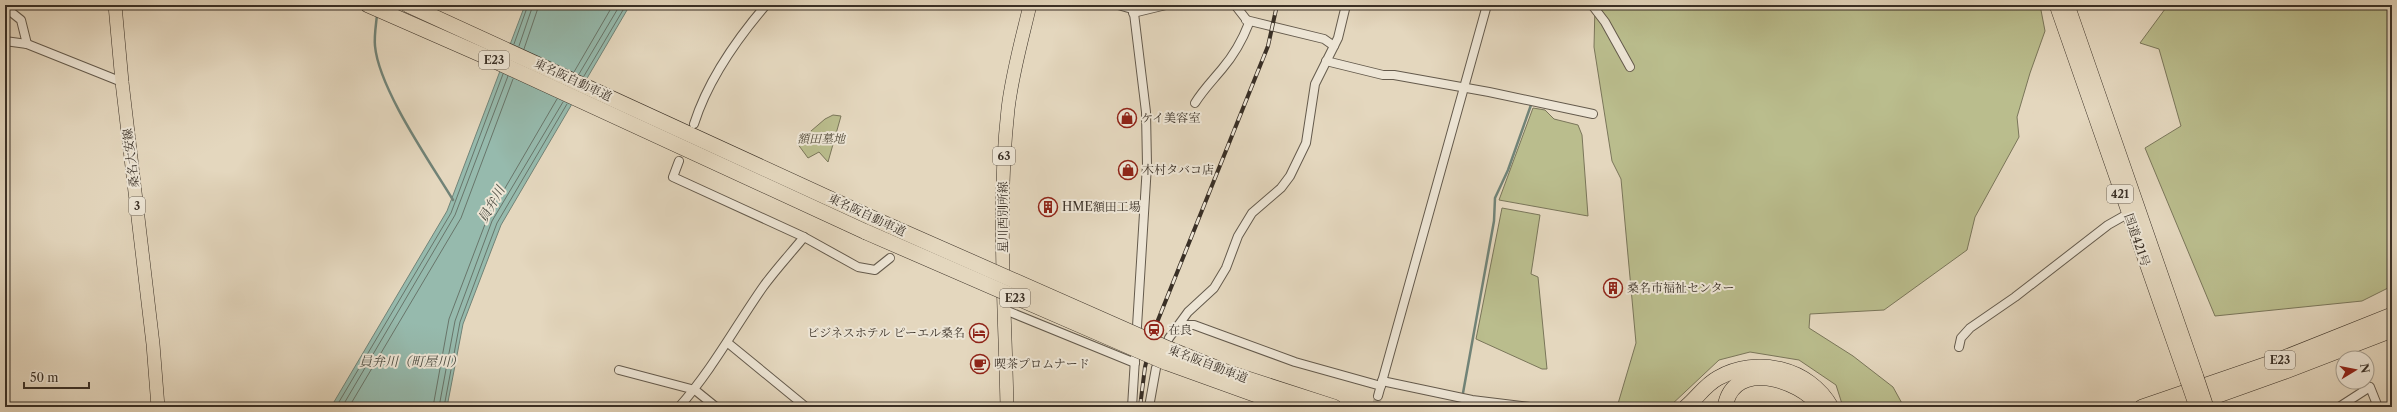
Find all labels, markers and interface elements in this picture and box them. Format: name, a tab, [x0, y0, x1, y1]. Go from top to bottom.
road number: E23	[479, 51, 509, 69]
street label: 東名阪自動車道	[532, 55, 614, 104]
shop icon: ケイ美容室	[1116, 107, 1138, 129]
place label: ケイ美容室	[1141, 110, 1200, 125]
street label: 桑名大安線	[119, 127, 142, 189]
park label: 額田墓地	[797, 131, 847, 146]
road number: 63	[993, 147, 1015, 165]
shop icon: 木村タバコ店	[1117, 159, 1139, 181]
place label: 木村タバコ店	[1142, 162, 1214, 177]
water label: 員弁川	[474, 181, 509, 225]
street label: 星川西別所線	[995, 181, 1010, 253]
road number: 421	[2107, 185, 2133, 203]
street label: 東名阪自動車道	[826, 190, 908, 239]
building icon: HME額田工場	[1037, 196, 1059, 218]
road number: 3	[129, 197, 145, 215]
place label: HME額田工場	[1062, 199, 1141, 214]
street label: 国道421号	[2121, 211, 2153, 268]
building icon: 桑名市福祉センター	[1602, 277, 1624, 299]
place label: 桑名市福祉センター	[1627, 280, 1735, 295]
road number: E23	[1000, 289, 1030, 307]
station icon: 在良	[1143, 319, 1165, 341]
hotel icon: ビジネスホテル ピーエル桑名	[968, 322, 990, 344]
place label: 在良	[1168, 322, 1192, 337]
place label: ビジネスホテル ピーエル桑名	[807, 325, 965, 340]
street label: 東名阪自動車道	[1166, 341, 1250, 386]
north arrow	[2335, 350, 2375, 390]
road number: E23	[2265, 351, 2295, 369]
water label: 員弁川（町屋川）	[359, 353, 463, 369]
cafe icon: 喫茶プロムナード	[969, 353, 991, 375]
place label: 喫茶プロムナード	[994, 356, 1090, 371]
text: N	[2357, 362, 2373, 375]
scale bar	[24, 364, 89, 390]
text: 50 m	[30, 370, 59, 385]

